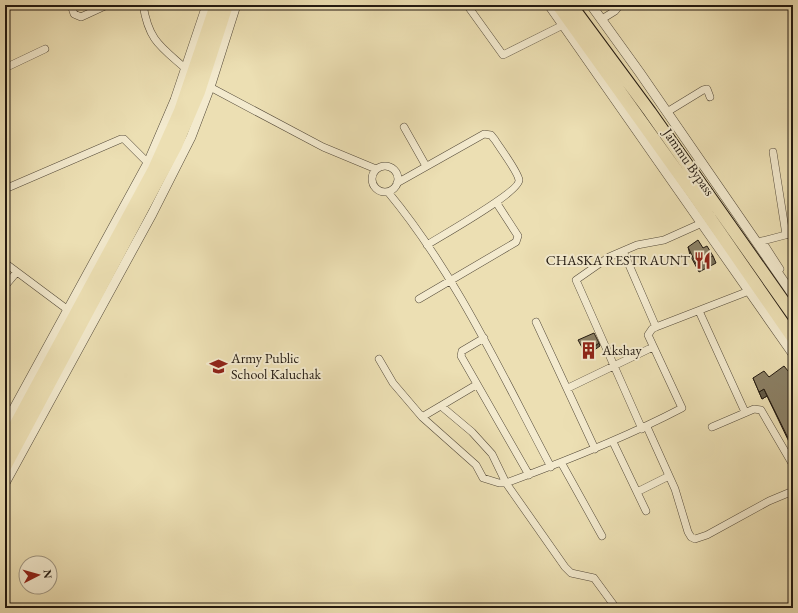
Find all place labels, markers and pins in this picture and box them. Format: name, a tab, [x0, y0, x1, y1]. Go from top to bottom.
restaurant icon: CHASKA RESTRAUNT	[693, 250, 713, 270]
place label: CHASKA RESTRAUNT	[546, 251, 691, 269]
building icon: Akshay	[579, 340, 599, 360]
place label: Akshay	[601, 341, 642, 359]
place label: Army Public School Kaluchak	[230, 349, 322, 383]
school or university icon: Army Public School Kaluchak	[208, 356, 228, 376]

